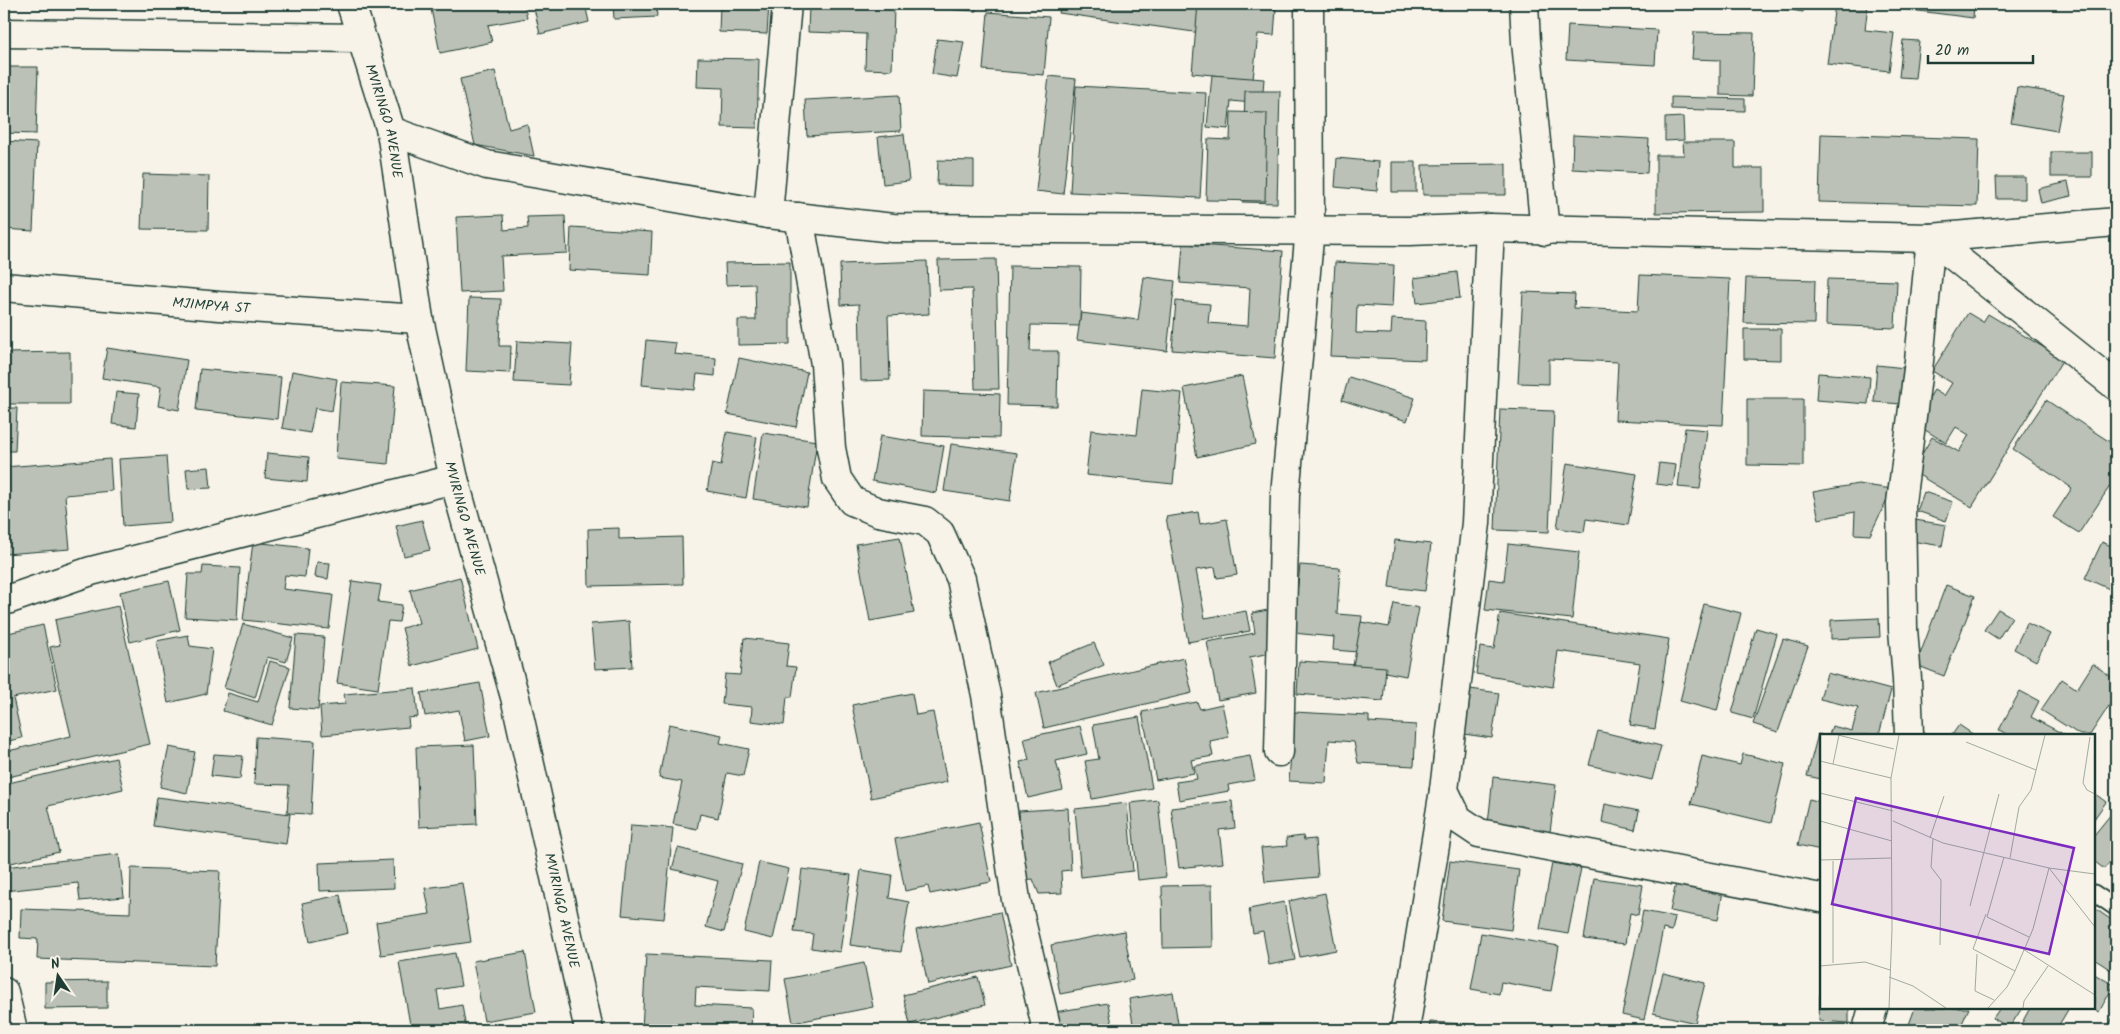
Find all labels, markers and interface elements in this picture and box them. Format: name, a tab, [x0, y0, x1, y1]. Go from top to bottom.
scale bar	[1928, 32, 2032, 64]
text: 20 m	[1935, 39, 1969, 63]
street label: MVIRINGO AVENUE	[358, 61, 408, 181]
street label: MJIMPYA ST	[171, 292, 252, 320]
street label: MVIRINGO AVENUE	[438, 459, 491, 579]
inset map	[1820, 734, 2095, 1009]
street label: MVIRINGO AVENUE	[538, 851, 585, 971]
north arrow	[32, 952, 82, 1002]
text: N	[49, 953, 62, 976]

